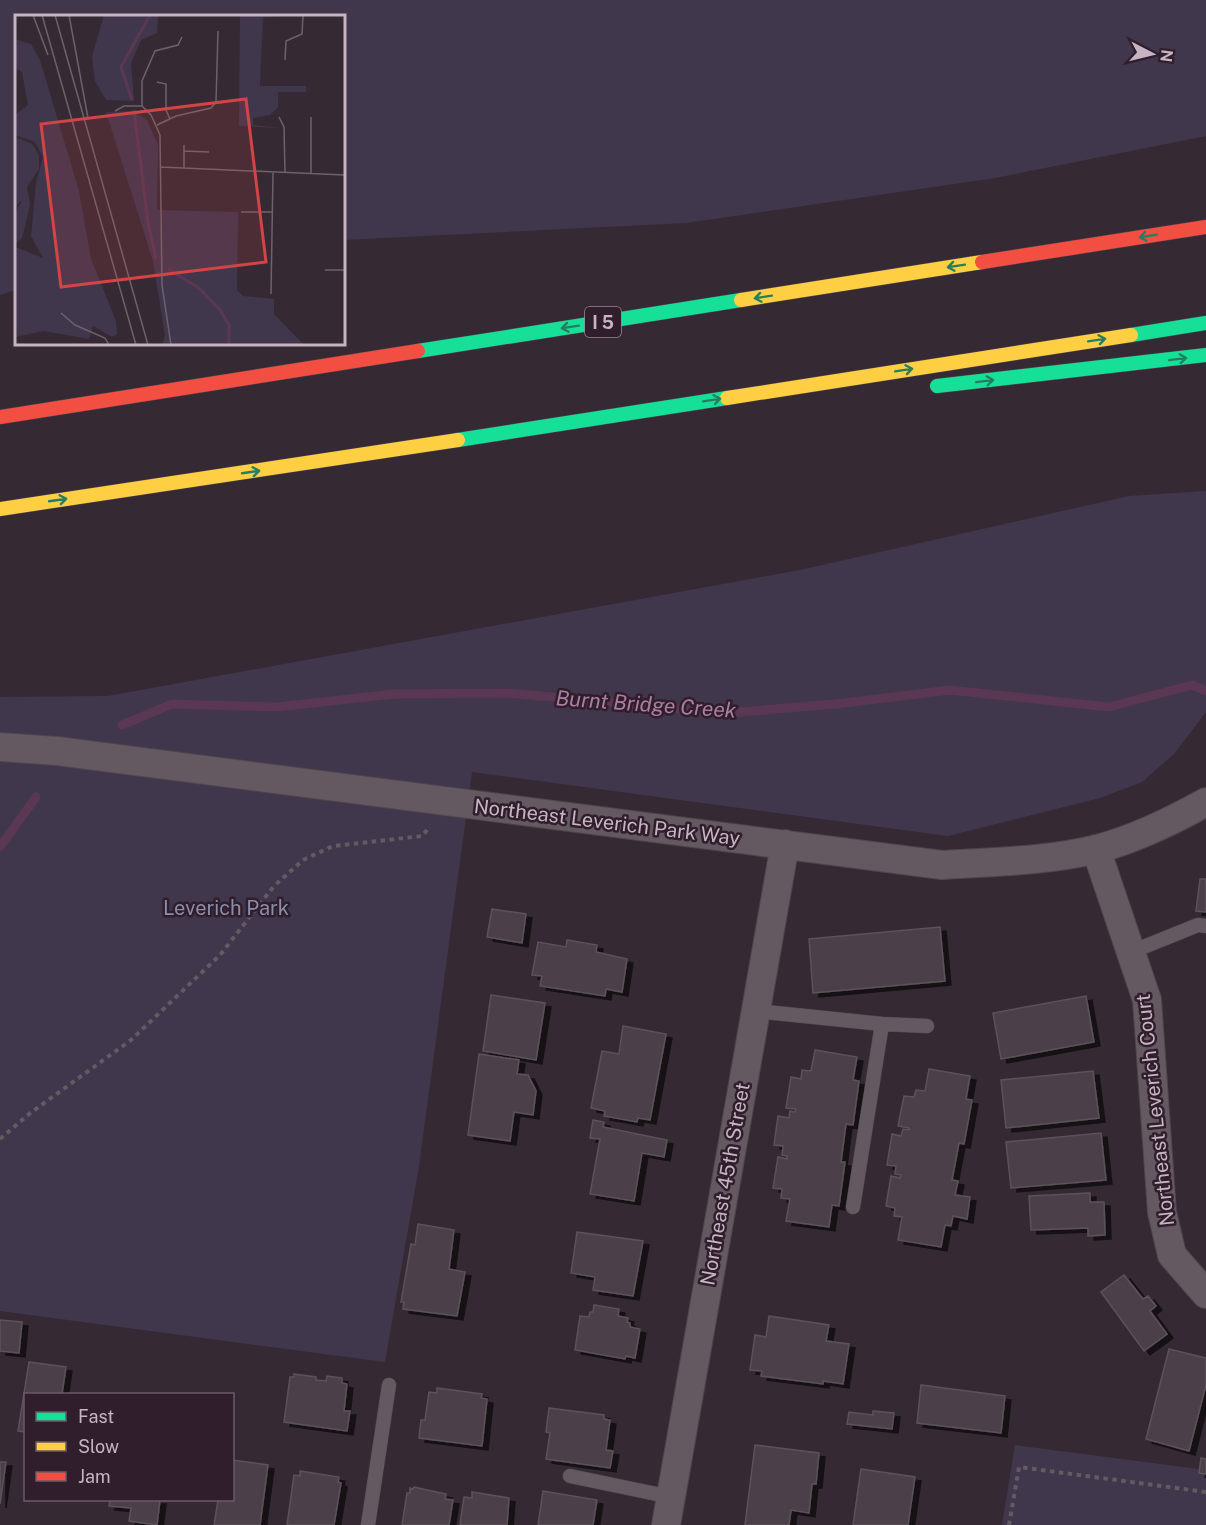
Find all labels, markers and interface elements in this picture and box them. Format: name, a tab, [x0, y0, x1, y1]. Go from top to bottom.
inset map	[15, 15, 345, 345]
north arrow	[1122, 24, 1182, 84]
text: N	[1156, 48, 1177, 63]
one-way arrow	[1139, 231, 1159, 242]
one-way arrow	[946, 261, 966, 272]
one-way arrow	[754, 291, 773, 302]
road number: I 5	[585, 307, 621, 337]
one-way arrow	[561, 322, 581, 333]
one-way arrow	[1087, 334, 1106, 345]
one-way arrow	[1168, 353, 1188, 364]
one-way arrow	[894, 364, 914, 375]
one-way arrow	[974, 375, 994, 386]
one-way arrow	[701, 395, 721, 406]
one-way arrow	[240, 466, 260, 477]
one-way arrow	[47, 495, 67, 506]
water label: Burnt Bridge Creek	[555, 685, 738, 723]
street label: Northeast Leverich Park Way	[473, 794, 742, 850]
park label: Leverich Park	[163, 896, 289, 920]
street label: Northeast Leverich Court	[1131, 993, 1179, 1227]
street label: Northeast 45th Street	[695, 1081, 755, 1287]
legend	[24, 1393, 234, 1501]
text: Fast	[78, 1406, 114, 1427]
text: Slow	[78, 1436, 119, 1457]
text: Jam	[78, 1466, 111, 1487]

